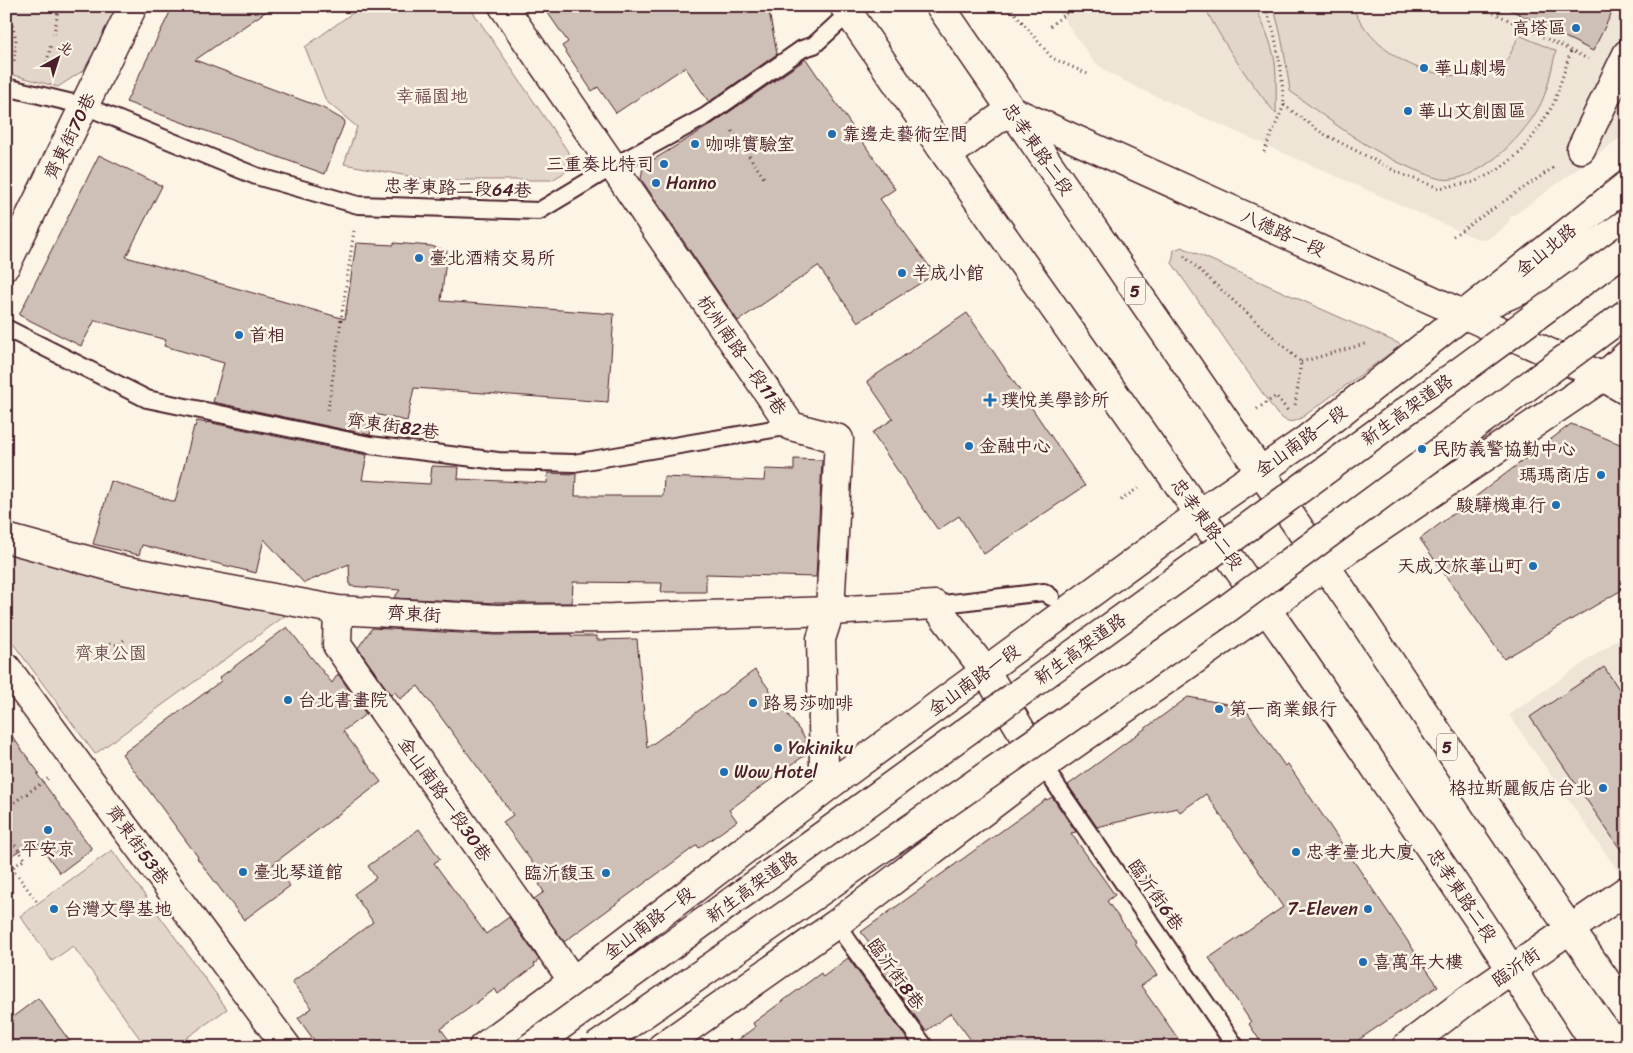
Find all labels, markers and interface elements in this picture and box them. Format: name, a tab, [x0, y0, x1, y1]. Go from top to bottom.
place label: 高塔區	[1512, 12, 1566, 44]
marker: 高塔區	[1570, 22, 1582, 34]
north arrow	[32, 32, 82, 82]
text: 北	[53, 34, 79, 62]
place label: 華山劇場	[1434, 52, 1506, 84]
marker: 華山劇場	[1418, 62, 1430, 74]
park label: 幸福園地	[396, 80, 468, 112]
street label: 齊東街70巷	[35, 87, 105, 185]
place label: 華山文創園區	[1418, 95, 1526, 127]
street label: 忠孝東路二段	[994, 96, 1082, 202]
marker: 華山文創園區	[1402, 105, 1414, 117]
place label: 靠邊走藝術空間	[842, 118, 968, 150]
place label: 咖啡實驗室	[705, 128, 795, 160]
marker: 靠邊走藝術空間	[826, 128, 838, 140]
marker: 咖啡實驗室	[689, 138, 701, 150]
place label: 三重奏比特司	[546, 148, 654, 180]
marker: 三重奏比特司	[658, 158, 670, 170]
place label: Hanno	[666, 167, 716, 199]
street label: 忠孝東路二段64巷	[384, 169, 532, 207]
marker: Hanno	[650, 177, 662, 189]
street label: 八德路一段	[1235, 200, 1331, 266]
street label: 金山北路	[1508, 215, 1584, 285]
place label: 臺北酒精交易所	[429, 242, 555, 274]
marker: 臺北酒精交易所	[413, 252, 425, 264]
place label: 羊成小館	[912, 257, 984, 289]
marker: 羊成小館	[896, 267, 908, 279]
road number: 5	[1125, 278, 1145, 304]
street label: 杭州南路一段11巷	[688, 288, 796, 422]
place label: 首相	[249, 319, 285, 351]
marker: 首相	[233, 329, 245, 341]
street label: 新生高架道路	[1354, 365, 1460, 455]
place label: 璞悅美學診所	[1001, 384, 1109, 416]
marker: 璞悅美學診所	[983, 393, 997, 407]
street label: 金山南路一段	[1248, 396, 1354, 486]
street label: 齊東街82巷	[345, 404, 441, 448]
place label: 金融中心	[979, 430, 1051, 462]
place label: 民防義警協勤中心	[1432, 433, 1576, 465]
marker: 金融中心	[963, 440, 975, 452]
marker: 民防義警協勤中心	[1416, 443, 1428, 455]
place label: 瑪瑪商店	[1519, 459, 1591, 491]
marker: 瑪瑪商店	[1595, 469, 1607, 481]
street label: 忠孝東路二段	[1162, 471, 1252, 577]
place label: 駿驊機車行	[1456, 489, 1546, 521]
marker: 駿驊機車行	[1550, 499, 1562, 511]
place label: 天成文旅華山町	[1397, 550, 1523, 582]
marker: 天成文旅華山町	[1527, 560, 1539, 572]
street label: 齊東街	[386, 597, 442, 631]
street label: 新生高架道路	[1027, 604, 1133, 694]
street label: 金山南路一段	[921, 635, 1027, 725]
park label: 齊東公園	[75, 637, 147, 669]
place label: 台北書畫院	[298, 684, 388, 716]
place label: 路易莎咖啡	[763, 687, 853, 719]
place label: 第一商業銀行	[1229, 693, 1337, 725]
marker: 台北書畫院	[282, 694, 294, 706]
marker: 路易莎咖啡	[747, 697, 759, 709]
marker: 第一商業銀行	[1213, 703, 1225, 715]
street label: 金山南路一段30巷	[390, 730, 500, 868]
place label: Yakiniku	[788, 732, 854, 764]
road number: 5	[1437, 734, 1457, 760]
marker: Yakiniku	[772, 742, 784, 754]
place label: Wow Hotel	[734, 756, 819, 788]
marker: Wow Hotel	[718, 766, 730, 778]
place label: 格拉斯麗飯店台北	[1449, 772, 1593, 804]
marker: 格拉斯麗飯店台北	[1597, 782, 1609, 794]
street label: 齊東街53巷	[98, 798, 178, 892]
marker: 平安京	[42, 824, 54, 836]
place label: 平安京	[21, 833, 75, 865]
place label: 忠孝臺北大廈	[1306, 836, 1414, 868]
street label: 忠孝東路二段	[1419, 841, 1505, 949]
street label: 新生高架道路	[699, 842, 805, 932]
marker: 忠孝臺北大廈	[1290, 846, 1302, 858]
street label: 臨沂街6巷	[1119, 852, 1193, 938]
place label: 臺北琴道館	[253, 856, 343, 888]
place label: 臨沂馥玉	[524, 857, 596, 889]
marker: 臺北琴道館	[237, 866, 249, 878]
marker: 臨沂馥玉	[600, 867, 612, 879]
street label: 金山南路一段	[596, 878, 702, 968]
place label: 台灣文學基地	[64, 893, 172, 925]
place label: 7-Eleven	[1288, 893, 1358, 925]
marker: 台灣文學基地	[48, 903, 60, 915]
marker: 7-Eleven	[1362, 903, 1374, 915]
street label: 臨沂街8巷	[859, 931, 933, 1017]
street label: 臨沂街	[1485, 938, 1547, 996]
place label: 喜萬年大樓	[1373, 946, 1463, 978]
marker: 喜萬年大樓	[1357, 956, 1369, 968]

